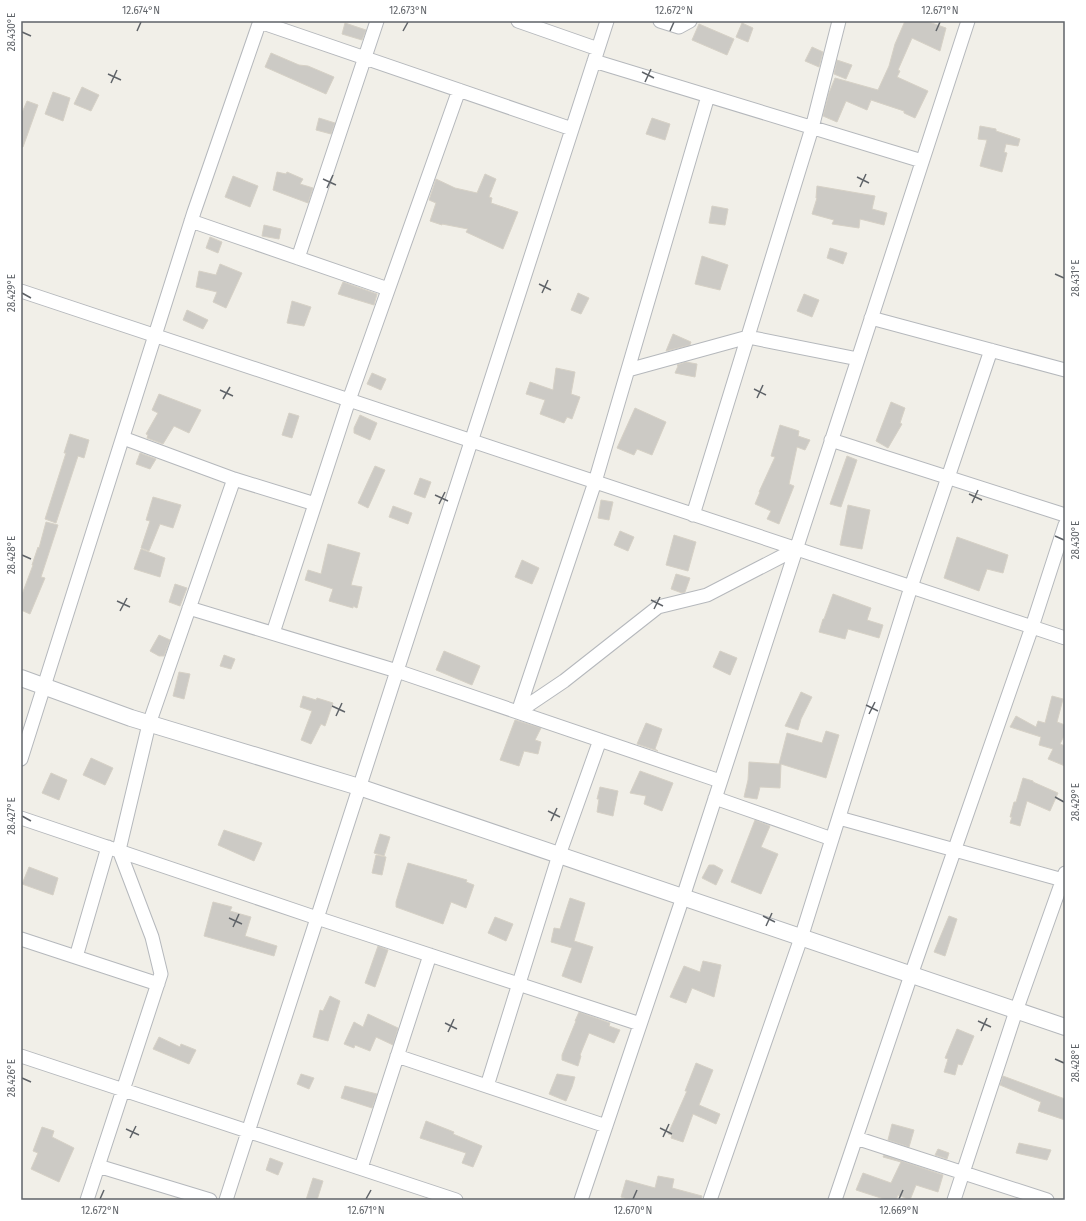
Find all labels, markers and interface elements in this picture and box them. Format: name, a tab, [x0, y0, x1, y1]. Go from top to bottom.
text: 12.674°N	[122, 5, 160, 17]
text: 12.673°N	[389, 5, 427, 17]
text: 12.672°N	[655, 5, 693, 17]
text: 12.671°N	[921, 5, 959, 17]
text: 28.430°E	[6, 13, 18, 51]
text: 28.431°E	[1070, 259, 1082, 297]
text: 28.429°E	[6, 274, 18, 312]
text: 28.430°E	[1070, 521, 1082, 559]
text: 28.428°E	[6, 536, 18, 574]
text: 28.429°E	[1070, 783, 1082, 821]
text: 28.427°E	[6, 797, 18, 835]
text: 28.428°E	[1070, 1044, 1082, 1082]
text: 28.426°E	[6, 1059, 18, 1097]
text: 12.672°N	[81, 1205, 119, 1217]
text: 12.671°N	[347, 1205, 385, 1217]
text: 12.670°N	[614, 1205, 652, 1217]
text: 12.669°N	[879, 1205, 919, 1217]

